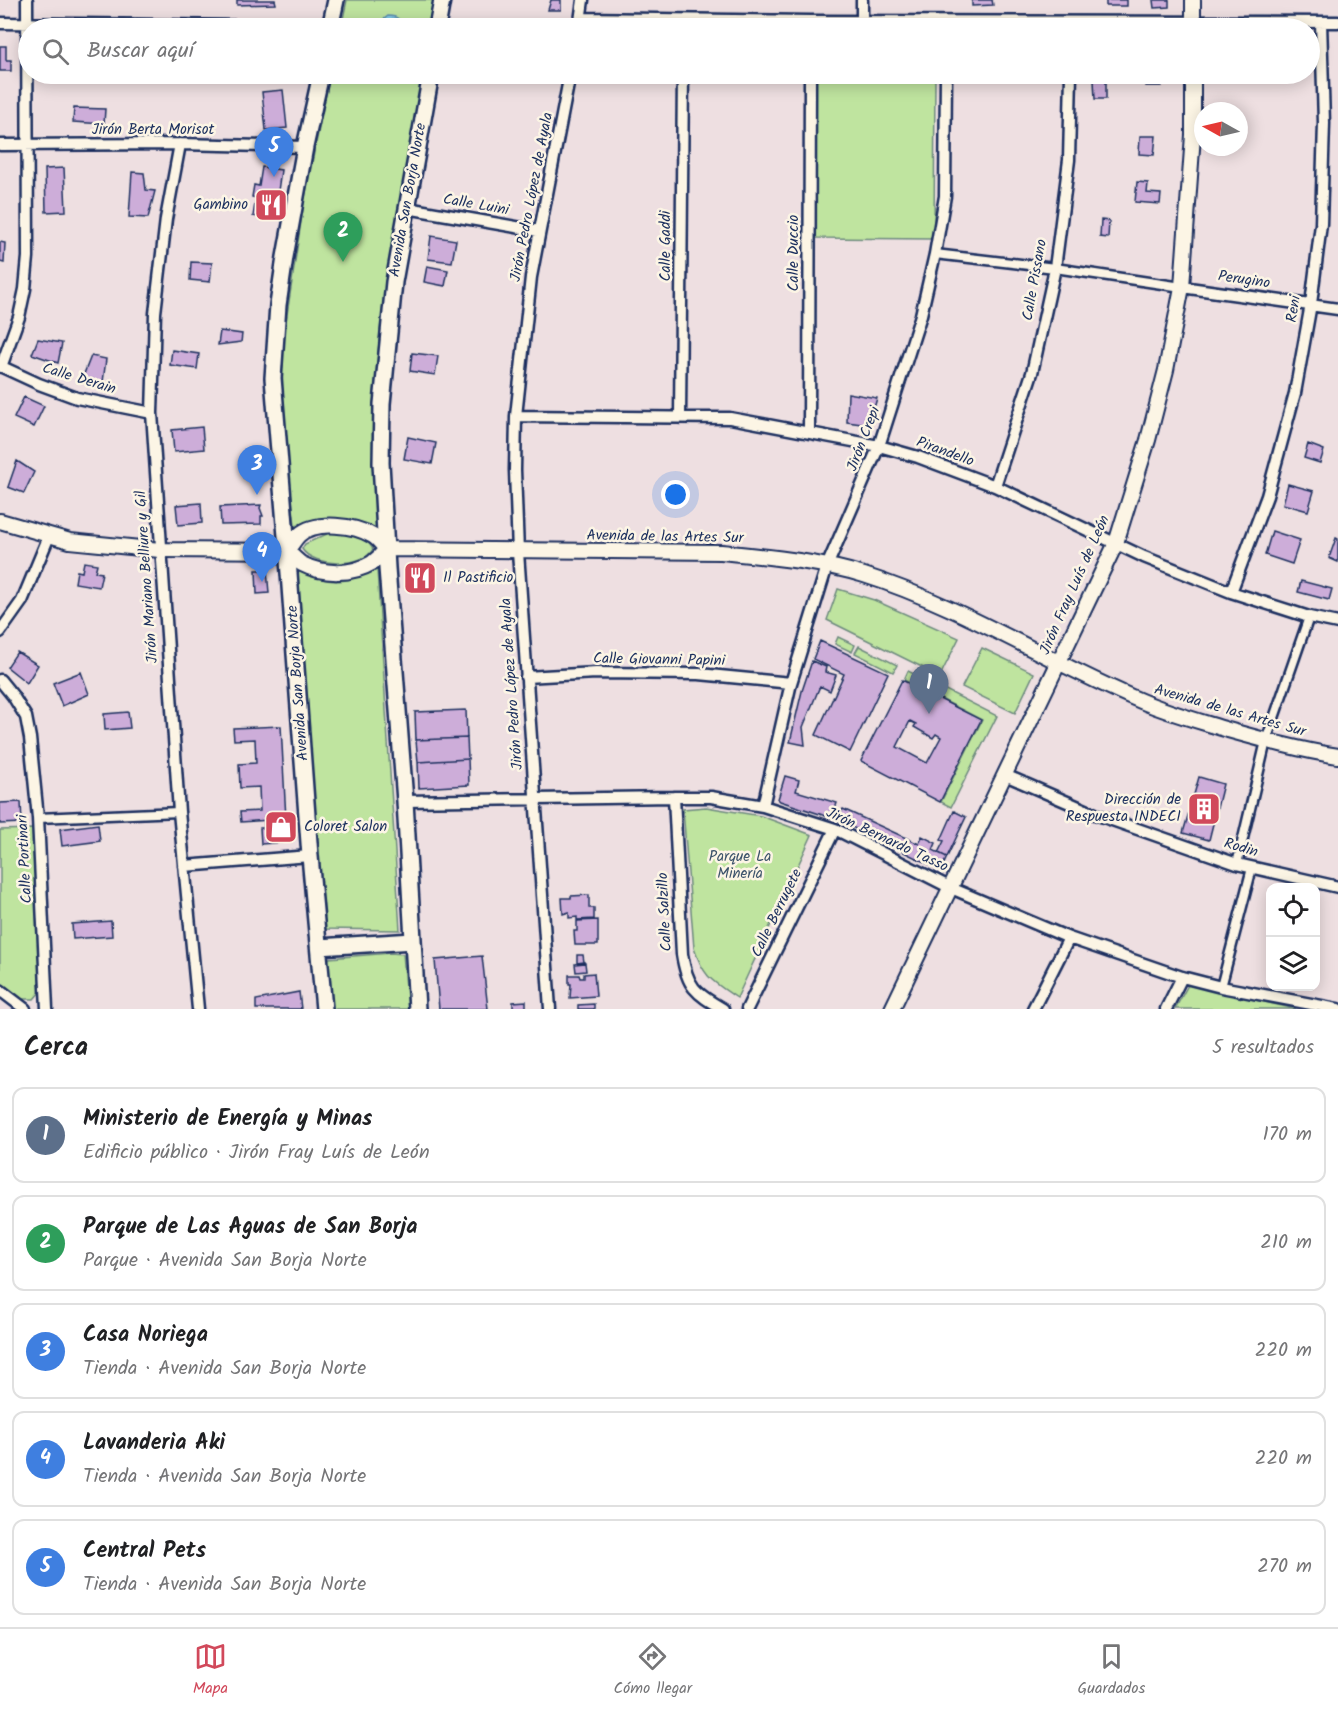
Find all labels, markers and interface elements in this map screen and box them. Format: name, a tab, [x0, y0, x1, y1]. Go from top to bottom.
search box	[18, 18, 1320, 84]
text: Buscar aquí	[87, 34, 194, 69]
icon: search	[39, 35, 72, 68]
north arrow	[1194, 102, 1248, 156]
street label: Jirón Pedro López de Ayala	[504, 110, 560, 284]
street label: Jirón Berta Morisot	[92, 118, 215, 142]
street label: Avenida San Borja Norte	[383, 121, 433, 279]
pin: 5	[254, 128, 294, 177]
restaurant icon: Gambino	[253, 187, 289, 223]
street label: Calle Luini	[441, 187, 512, 223]
place label: Gambino	[194, 193, 248, 217]
street label: Calle Gaddi	[654, 209, 678, 281]
pin: 2	[324, 212, 362, 262]
street label: Calle Duccio	[782, 214, 806, 291]
street label: Calle Pissano	[1016, 237, 1054, 323]
street label: Perugino	[1216, 264, 1272, 296]
street label: Reni	[1280, 292, 1308, 324]
street label: Calle Derain	[39, 356, 119, 402]
street label: Jirón Crepi	[841, 402, 888, 475]
street label: Pirandello	[913, 430, 978, 474]
pin: 3	[238, 446, 276, 495]
your location	[661, 480, 690, 509]
street label: Jirón Mariano Belliure y Gil	[129, 489, 165, 664]
street label: Jirón Fray Luís de León	[1033, 511, 1117, 659]
street label: Avenida de las Artes Sur	[586, 524, 745, 550]
pin: 4	[242, 532, 282, 582]
restaurant icon: Il Pastificio	[402, 560, 438, 596]
place label: Il Pastificio	[443, 566, 513, 590]
street label: Jirón Pedro López de Ayala	[494, 597, 530, 771]
street label: Avenida San Borja Norte	[281, 604, 315, 762]
street label: Calle Giovanni Papini	[593, 647, 727, 673]
pin: 1	[910, 664, 948, 714]
street label: Avenida de las Artes Sur	[1151, 678, 1310, 744]
place label: Dirección de Respuesta INDECI	[1066, 788, 1181, 829]
building icon: Dirección de Respuesta INDECI	[1186, 791, 1222, 827]
street label: Jirón Bernardo Tasso	[822, 801, 952, 879]
shop icon: Coloret Salon	[263, 809, 299, 845]
street label: Calle Portinari	[11, 813, 39, 904]
place label: Coloret Salon	[304, 815, 387, 839]
street label: Rodin	[1221, 832, 1261, 864]
park label: Parque La Minería	[709, 845, 771, 886]
street label: Calle Berrugete	[745, 864, 809, 961]
street label: Calle Salzillo	[651, 872, 679, 952]
map controls	[1266, 883, 1320, 991]
button: locate	[1266, 883, 1320, 937]
button: layers	[1266, 937, 1320, 991]
text: Cerca	[24, 1027, 88, 1069]
text: 5 resultados	[1212, 1032, 1314, 1064]
text: Ministerio de Energía y Minas	[83, 1102, 372, 1137]
text: 1	[42, 1119, 49, 1151]
text: 170 m	[1263, 1119, 1312, 1151]
text: Edificio público · Jirón Fray Luís de León	[83, 1137, 430, 1169]
text: Parque de Las Aguas de San Borja	[83, 1210, 417, 1245]
text: 2	[40, 1227, 51, 1259]
text: 210 m	[1260, 1227, 1312, 1259]
text: Parque · Avenida San Borja Norte	[83, 1245, 367, 1277]
text: Casa Noriega	[83, 1318, 208, 1353]
text: 3	[40, 1335, 51, 1367]
text: 220 m	[1255, 1335, 1312, 1367]
text: Tienda · Avenida San Borja Norte	[83, 1353, 366, 1385]
text: Lavanderia Aki	[83, 1426, 225, 1461]
text: 4	[40, 1443, 51, 1475]
text: 220 m	[1255, 1443, 1312, 1475]
text: Tienda · Avenida San Borja Norte	[83, 1461, 366, 1493]
text: Central Pets	[83, 1534, 206, 1569]
text: 5	[40, 1551, 51, 1583]
text: 270 m	[1257, 1551, 1312, 1583]
text: Tienda · Avenida San Borja Norte	[83, 1569, 366, 1601]
tab: Mapa	[193, 1640, 228, 1701]
tab: Cómo llegar	[613, 1640, 692, 1701]
tab: Guardados	[1077, 1640, 1145, 1701]

